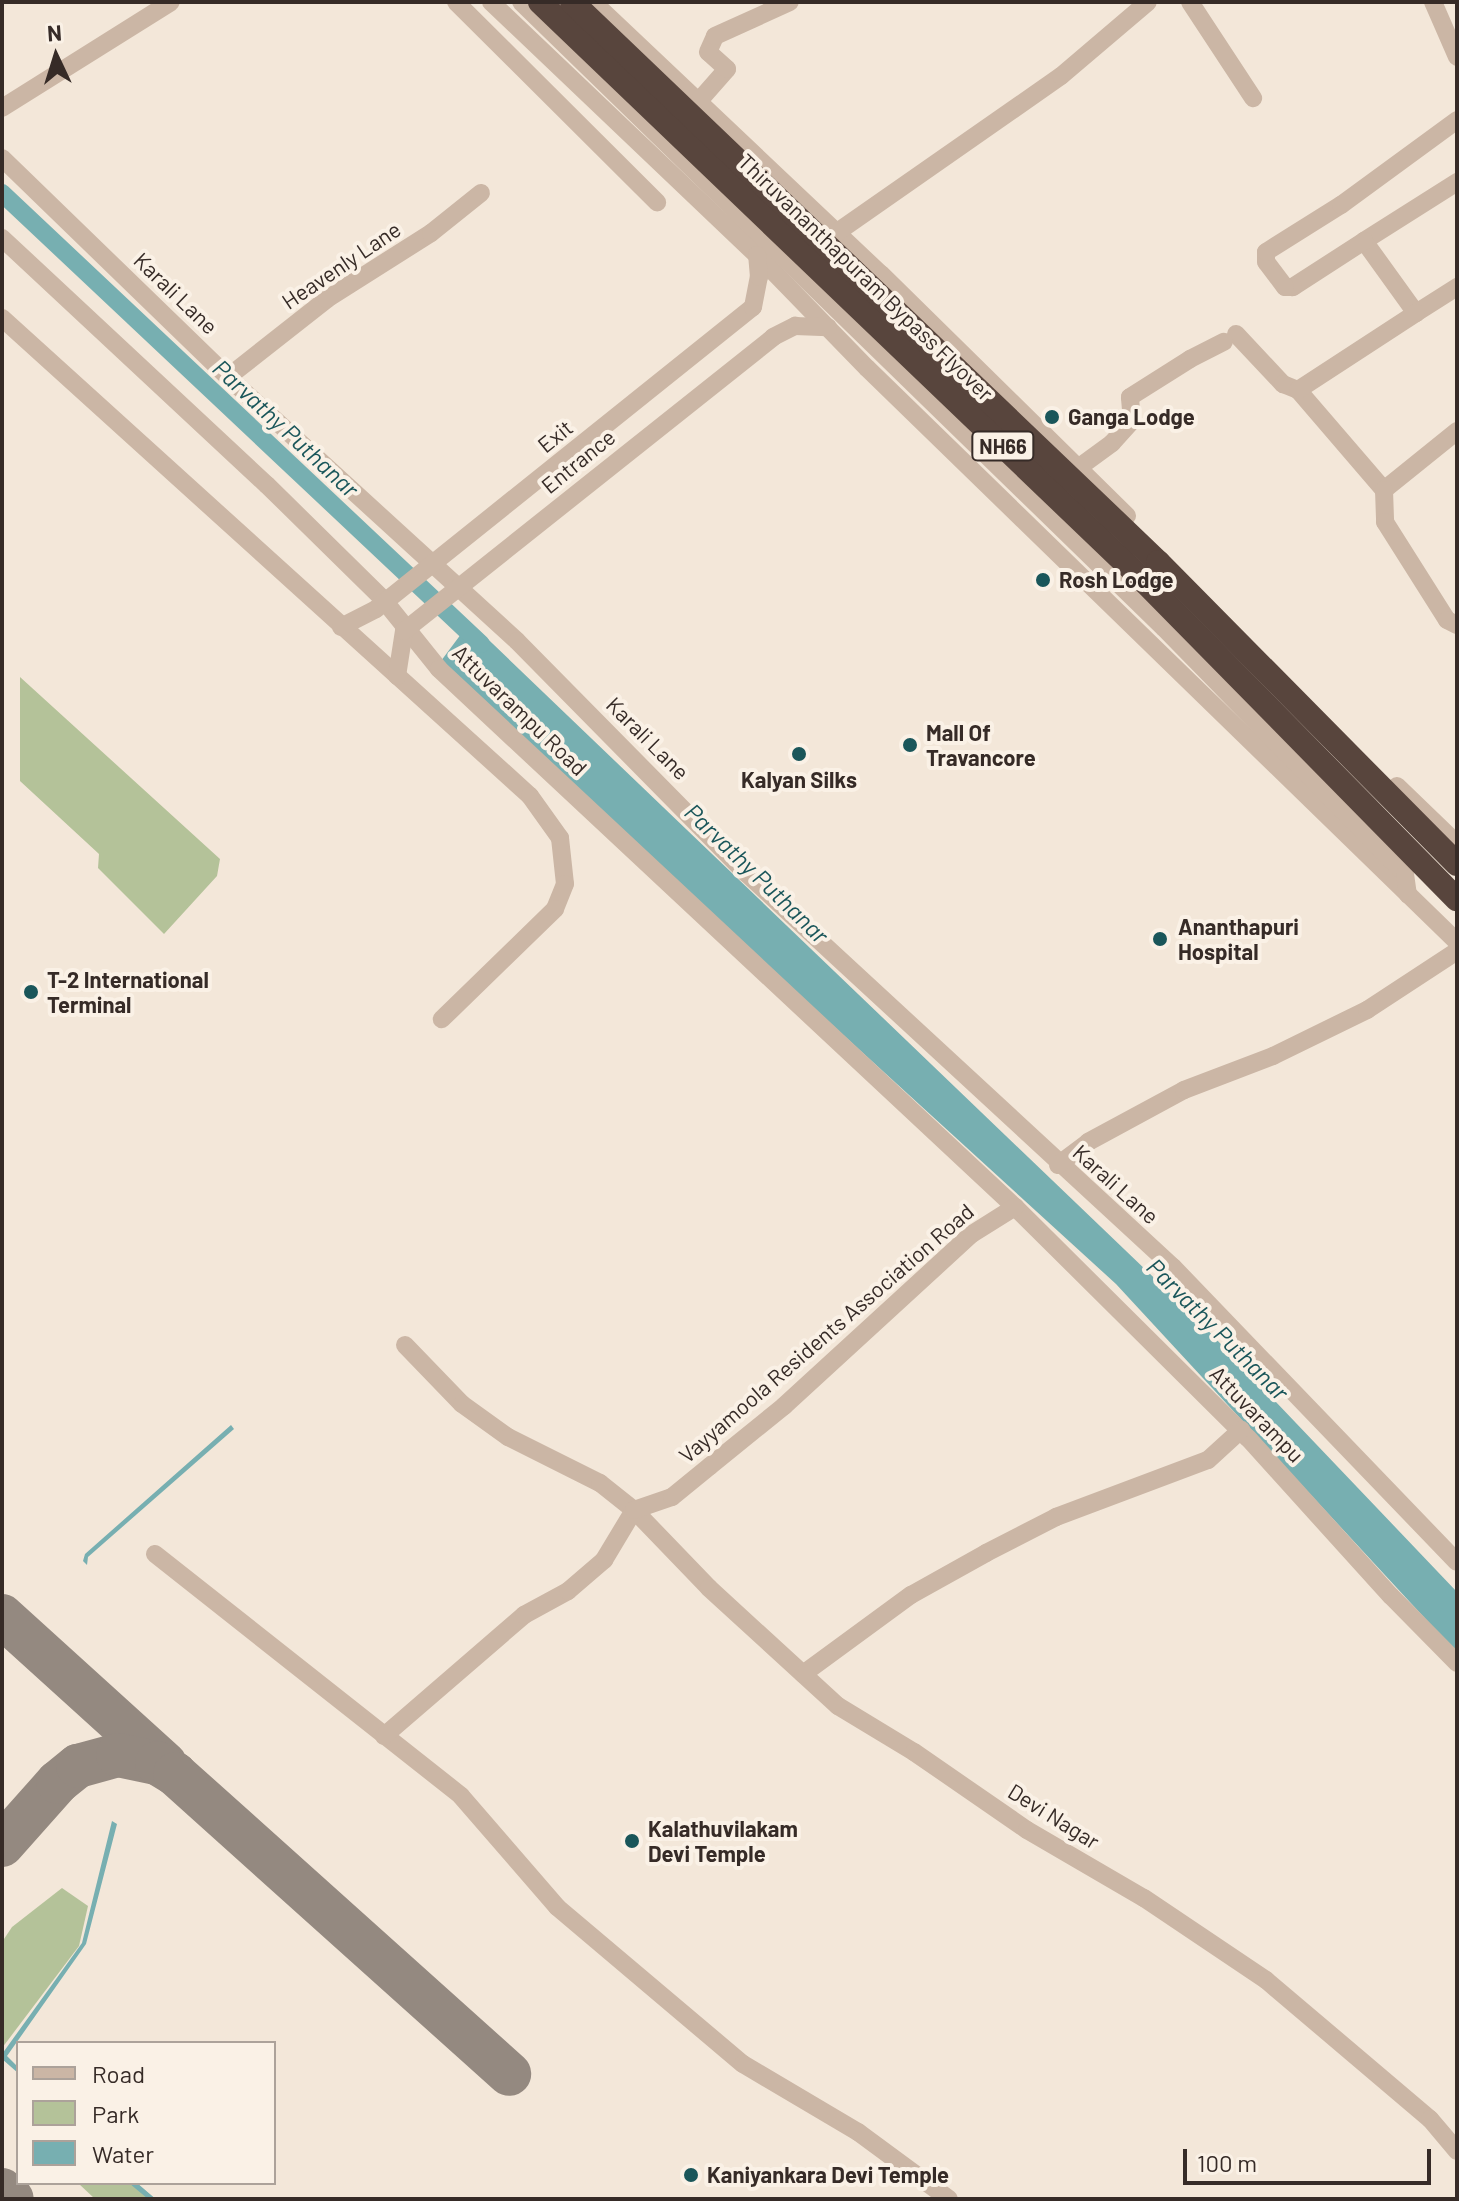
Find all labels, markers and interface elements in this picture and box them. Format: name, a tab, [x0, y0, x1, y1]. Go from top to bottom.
north arrow	[16, 16, 96, 96]
text: N	[46, 19, 63, 46]
street label: Thiruvananthapuram Bypass Flyover	[733, 148, 999, 406]
street label: Heavenly Lane	[277, 216, 405, 314]
street label: Karali Lane	[129, 247, 223, 339]
water label: Parvathy Puthanar	[207, 353, 365, 503]
place label: Ganga Lodge	[1068, 404, 1195, 430]
marker: Ganga Lodge	[1043, 408, 1061, 426]
street label: Exit	[532, 414, 578, 458]
street label: Entrance	[536, 423, 620, 499]
road number: NH66	[971, 430, 1035, 462]
place label: Rosh Lodge	[1059, 567, 1174, 593]
marker: Rosh Lodge	[1034, 571, 1052, 589]
street label: Attuvarampu Road	[447, 639, 593, 781]
street label: Karali Lane	[601, 691, 695, 785]
place label: Mall Of Travancore	[926, 719, 1036, 770]
marker: Mall Of Travancore	[901, 736, 919, 754]
marker: Kalyan Silks	[790, 745, 808, 763]
place label: Kalyan Silks	[741, 767, 857, 793]
water label: Parvathy Puthanar	[679, 797, 835, 949]
place label: Ananthapuri Hospital	[1178, 913, 1299, 964]
marker: Ananthapuri Hospital	[1149, 928, 1171, 950]
place label: T-2 International Terminal	[47, 966, 209, 1018]
marker: T-2 International Terminal	[22, 983, 40, 1001]
street label: Karali Lane	[1068, 1139, 1164, 1229]
street label: Vayyamoola Residents Association Road	[673, 1198, 979, 1468]
water label: Parvathy Puthanar	[1141, 1252, 1295, 1406]
street label: Attuvarampu	[1205, 1360, 1309, 1468]
street label: Devi Nagar	[1003, 1778, 1105, 1854]
place label: Kalathuvilakam Devi Temple	[648, 1815, 798, 1866]
marker: Kalathuvilakam Devi Temple	[623, 1832, 641, 1850]
legend	[16, 2041, 276, 2185]
text: Road	[92, 2059, 145, 2088]
text: Park	[92, 2099, 139, 2128]
scale bar	[1187, 2133, 1435, 2183]
text: Water	[92, 2139, 154, 2168]
text: 100 m	[1197, 2148, 1257, 2177]
place label: Kaniyankara Devi Temple	[707, 2162, 949, 2188]
marker: Kaniyankara Devi Temple	[682, 2166, 700, 2184]

